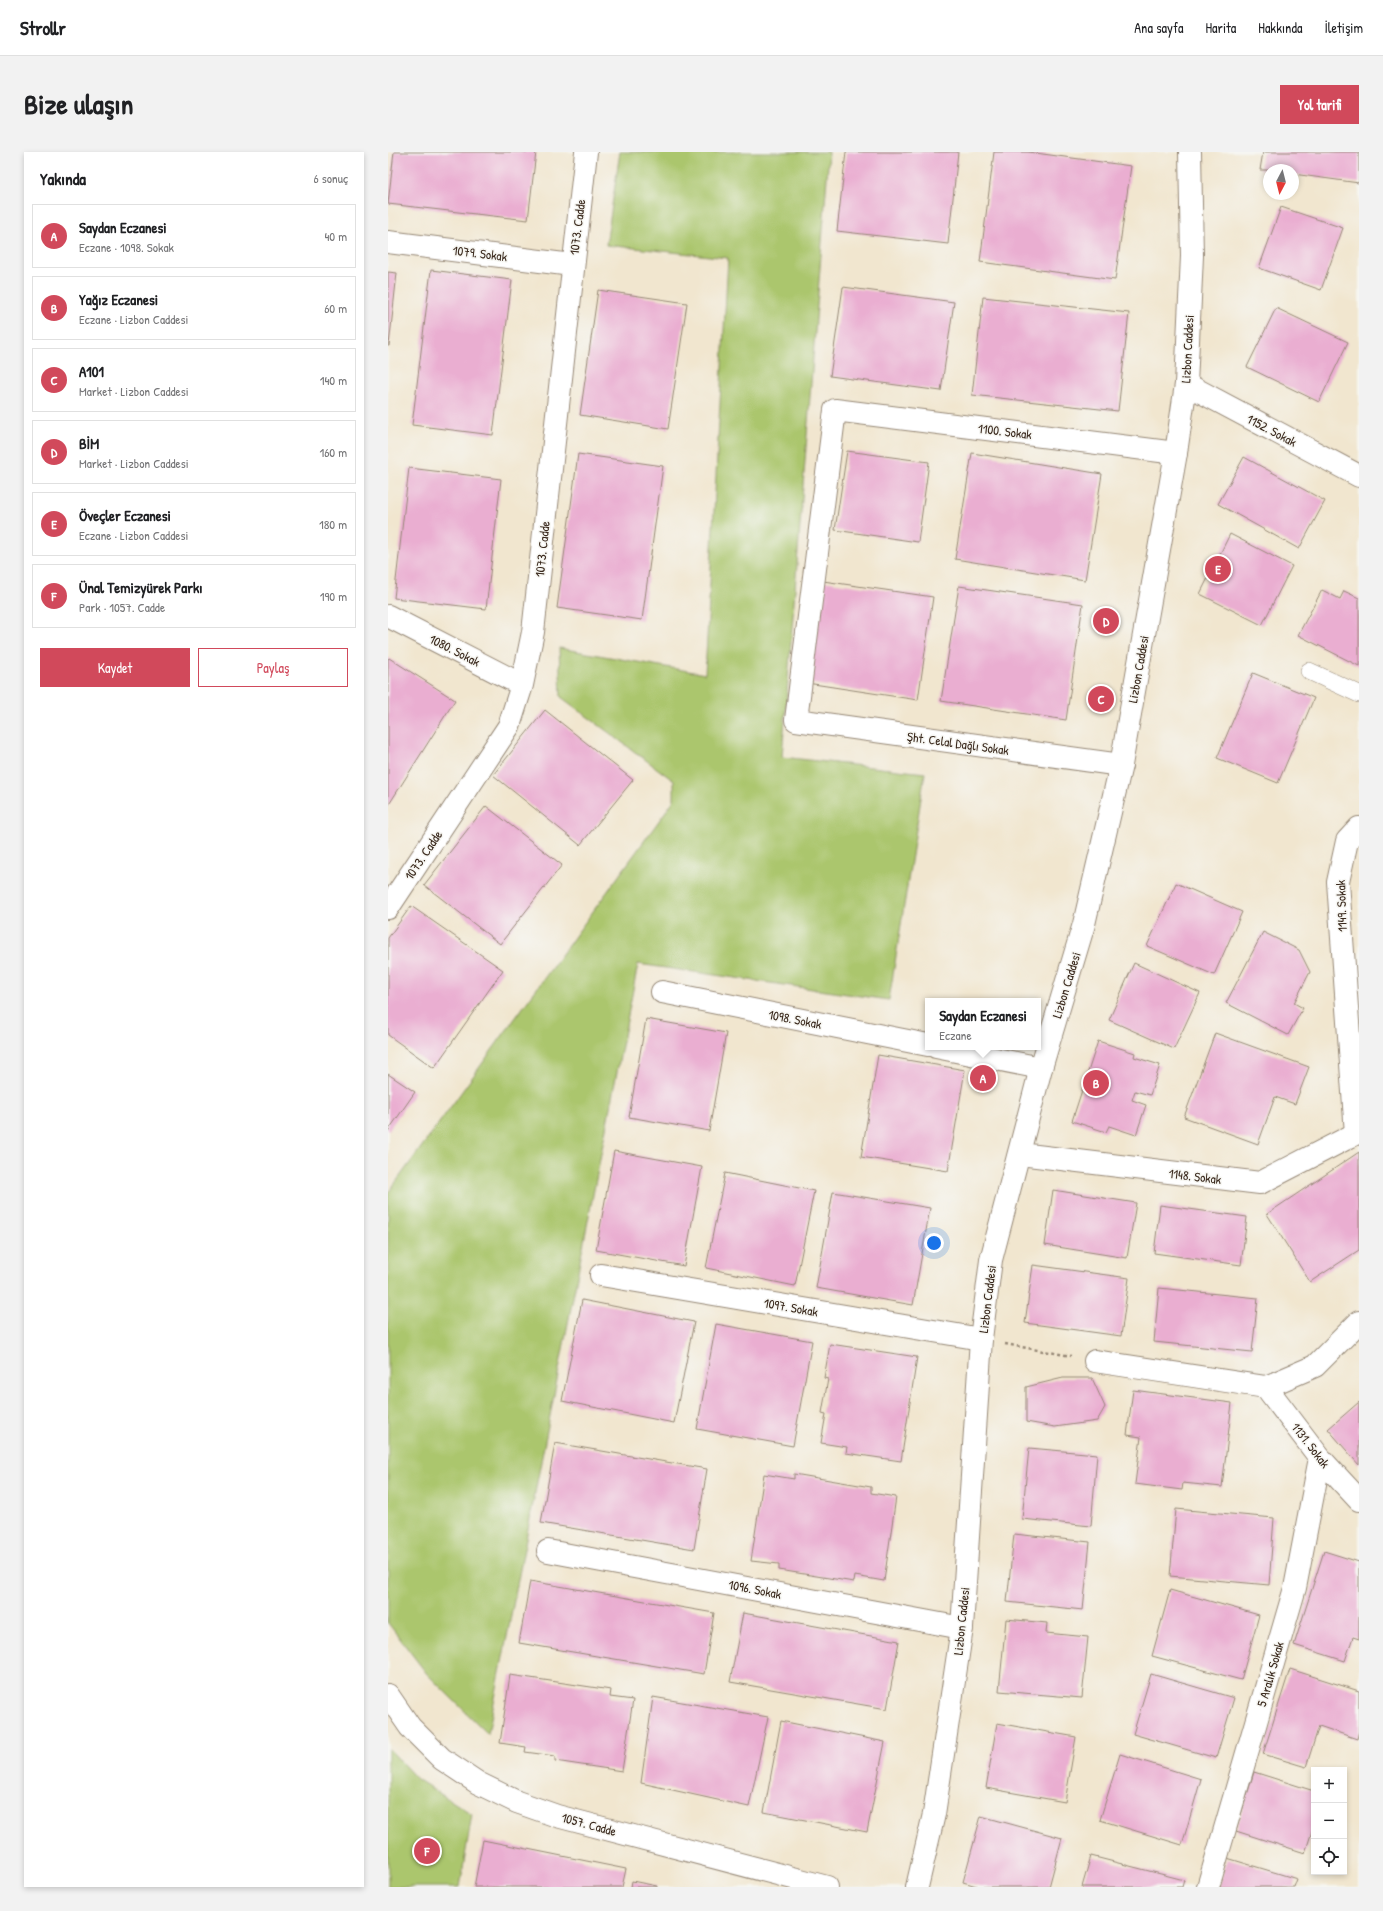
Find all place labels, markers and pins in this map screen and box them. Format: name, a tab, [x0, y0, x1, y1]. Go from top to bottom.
pin: E	[1205, 554, 1231, 584]
pin: D	[1093, 606, 1119, 636]
pin: C	[1088, 684, 1114, 714]
pin: A	[970, 1063, 996, 1093]
pin: B	[1083, 1068, 1109, 1098]
pin: F	[414, 1836, 440, 1866]

